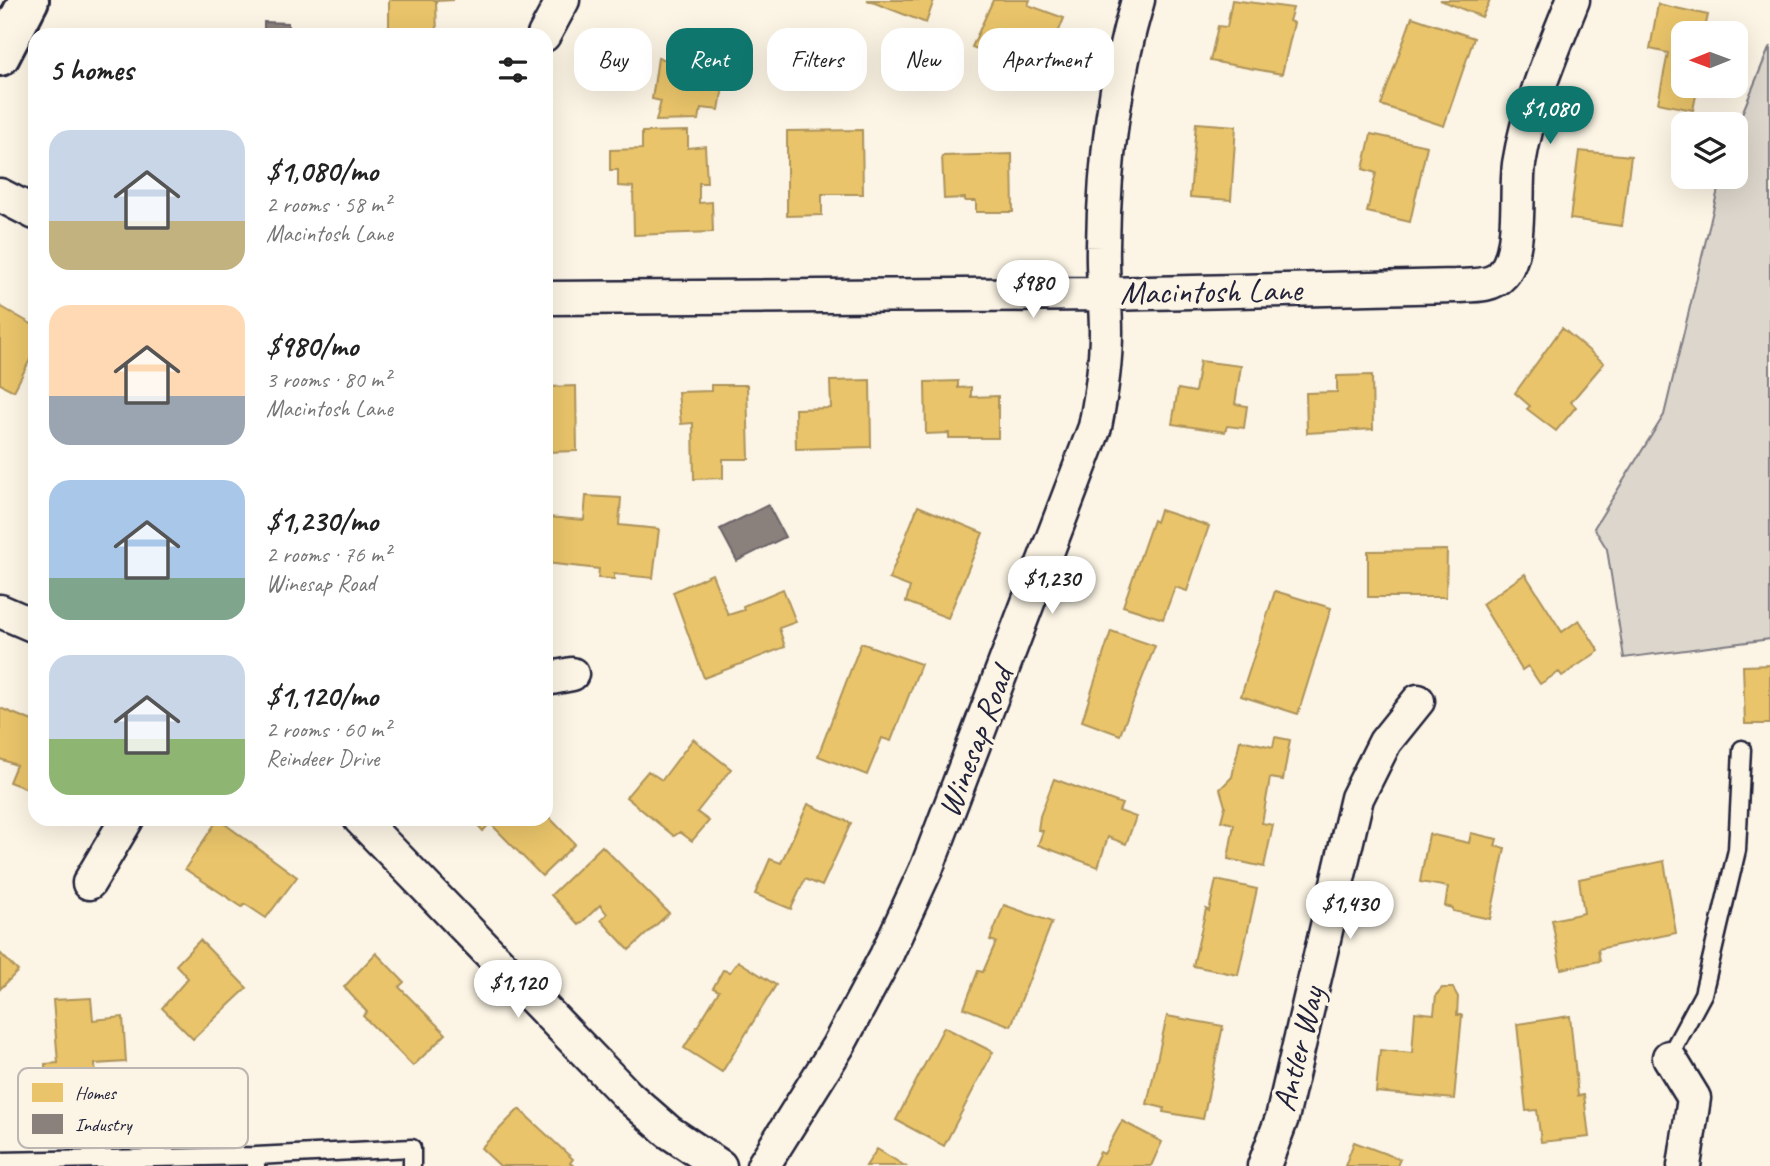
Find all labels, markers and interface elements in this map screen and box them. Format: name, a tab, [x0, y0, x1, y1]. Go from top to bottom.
north arrow	[1671, 21, 1748, 98]
map controls	[1671, 21, 1748, 189]
chip: Buy	[574, 28, 652, 91]
chip: Rent	[666, 28, 753, 91]
chip: Filters	[767, 28, 867, 91]
chip: New	[881, 28, 964, 91]
chip: Apartment	[978, 28, 1114, 91]
text: 5 homes	[49, 51, 133, 89]
icon: filters	[494, 51, 532, 89]
pin: $1,080	[1493, 86, 1607, 146]
text: $1,080	[1522, 94, 1578, 123]
button: layers	[1671, 112, 1748, 189]
text: $1,080/mo	[266, 152, 378, 190]
icon: home	[105, 158, 189, 242]
text: 2 rooms · 58 m²	[266, 190, 390, 219]
text: Macintosh Lane	[266, 219, 393, 248]
pin: $980	[992, 260, 1074, 320]
text: $980	[1012, 268, 1054, 297]
street label: Macintosh Lane	[1120, 268, 1305, 314]
text: $980/mo	[266, 327, 358, 365]
icon: home	[105, 333, 189, 417]
text: 3 rooms · 80 m²	[266, 365, 390, 394]
text: Macintosh Lane	[266, 394, 393, 423]
text: $1,230/mo	[266, 502, 378, 540]
icon: home	[105, 508, 189, 592]
text: 2 rooms · 76 m²	[266, 540, 390, 569]
pin: $1,230	[995, 556, 1109, 616]
text: $1,230	[1024, 564, 1080, 593]
text: Winesap Road	[266, 569, 375, 598]
street label: Winesap Road	[927, 657, 1025, 823]
text: $1,120/mo	[266, 677, 378, 715]
icon: home	[105, 683, 189, 767]
text: 2 rooms · 60 m²	[266, 715, 390, 744]
text: Reindeer Drive	[266, 744, 379, 773]
pin: $1,430	[1293, 881, 1407, 941]
text: $1,430	[1322, 889, 1378, 918]
pin: $1,120	[461, 960, 575, 1020]
text: $1,120	[490, 968, 546, 997]
street label: Antler Way	[1262, 980, 1334, 1115]
legend	[18, 1068, 248, 1148]
text: Homes	[75, 1081, 117, 1105]
text: Industry	[75, 1113, 133, 1137]

